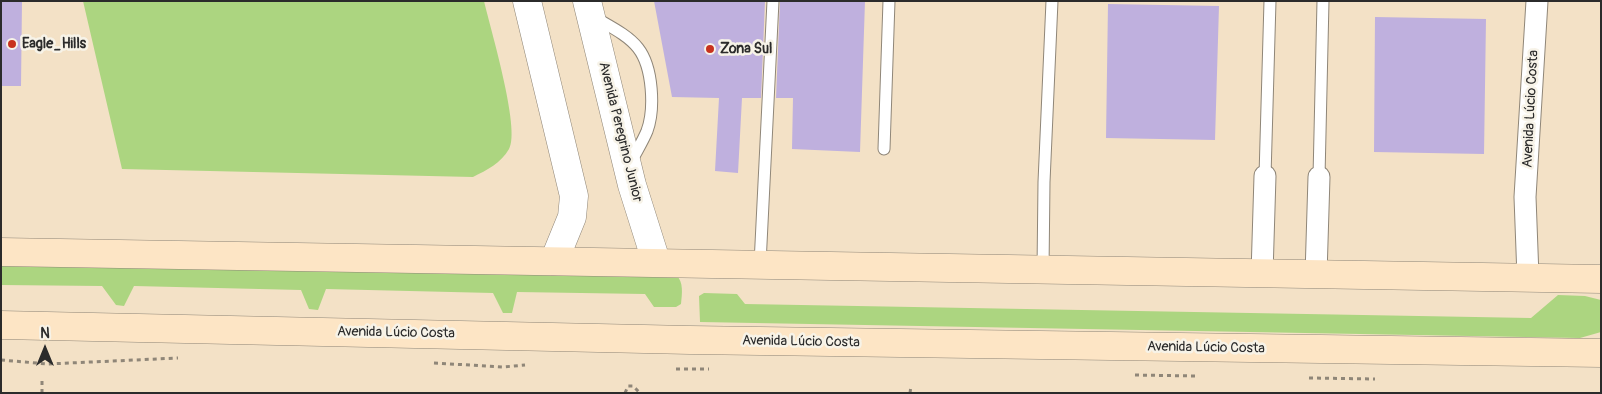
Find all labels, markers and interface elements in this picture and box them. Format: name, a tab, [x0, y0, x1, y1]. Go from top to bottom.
place label: Eagle_Hills	[22, 36, 86, 52]
marker: Eagle_Hills	[6, 38, 18, 50]
place label: Zona Sul	[720, 41, 772, 57]
marker: Zona Sul	[704, 43, 716, 55]
street label: Avenida Lúcio Costa	[1520, 50, 1542, 168]
street label: Avenida Peregrino Junior	[594, 60, 646, 204]
north arrow	[20, 324, 70, 374]
street label: Avenida Lúcio Costa	[337, 324, 455, 342]
text: N	[40, 325, 50, 342]
street label: Avenida Lúcio Costa	[742, 333, 860, 351]
street label: Avenida Lúcio Costa	[1147, 339, 1265, 357]

